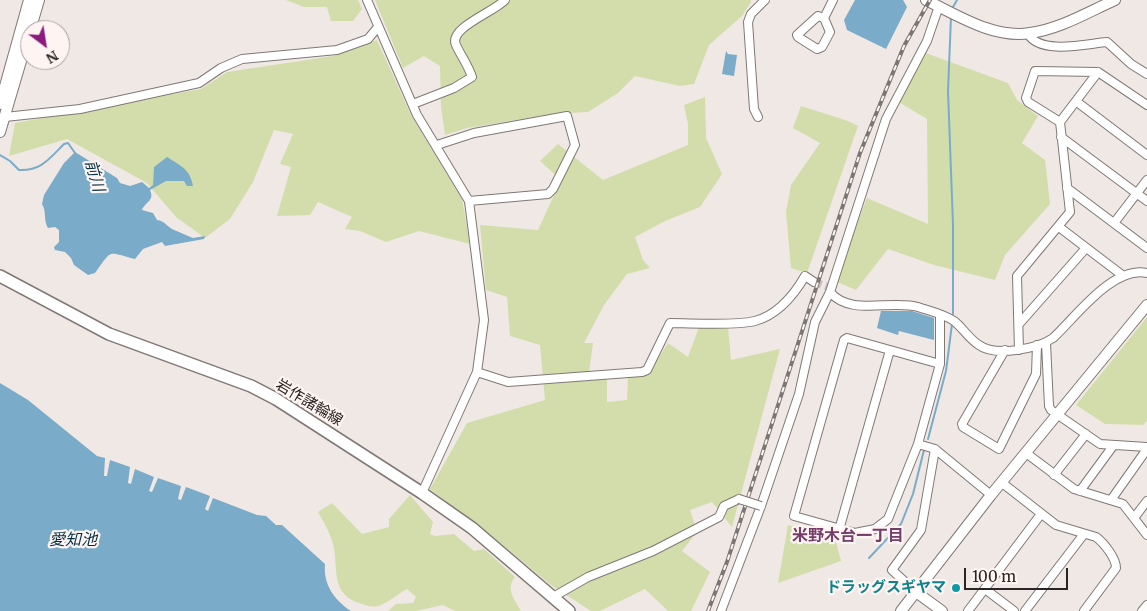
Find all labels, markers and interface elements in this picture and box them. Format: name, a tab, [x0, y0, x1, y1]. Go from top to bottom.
north arrow	[20, 20, 70, 70]
text: N	[43, 46, 62, 68]
water label: 前川	[80, 158, 108, 194]
street label: 岩作諸輪線	[272, 376, 346, 430]
district label: 米野木台一丁目	[792, 526, 904, 546]
water label: 愛知池	[49, 530, 97, 550]
scale bar	[967, 558, 1071, 590]
text: 100 m	[972, 567, 1016, 586]
place label: ドラッグスギヤマ	[826, 579, 946, 597]
marker: ドラッグスギヤマ	[950, 582, 962, 594]

